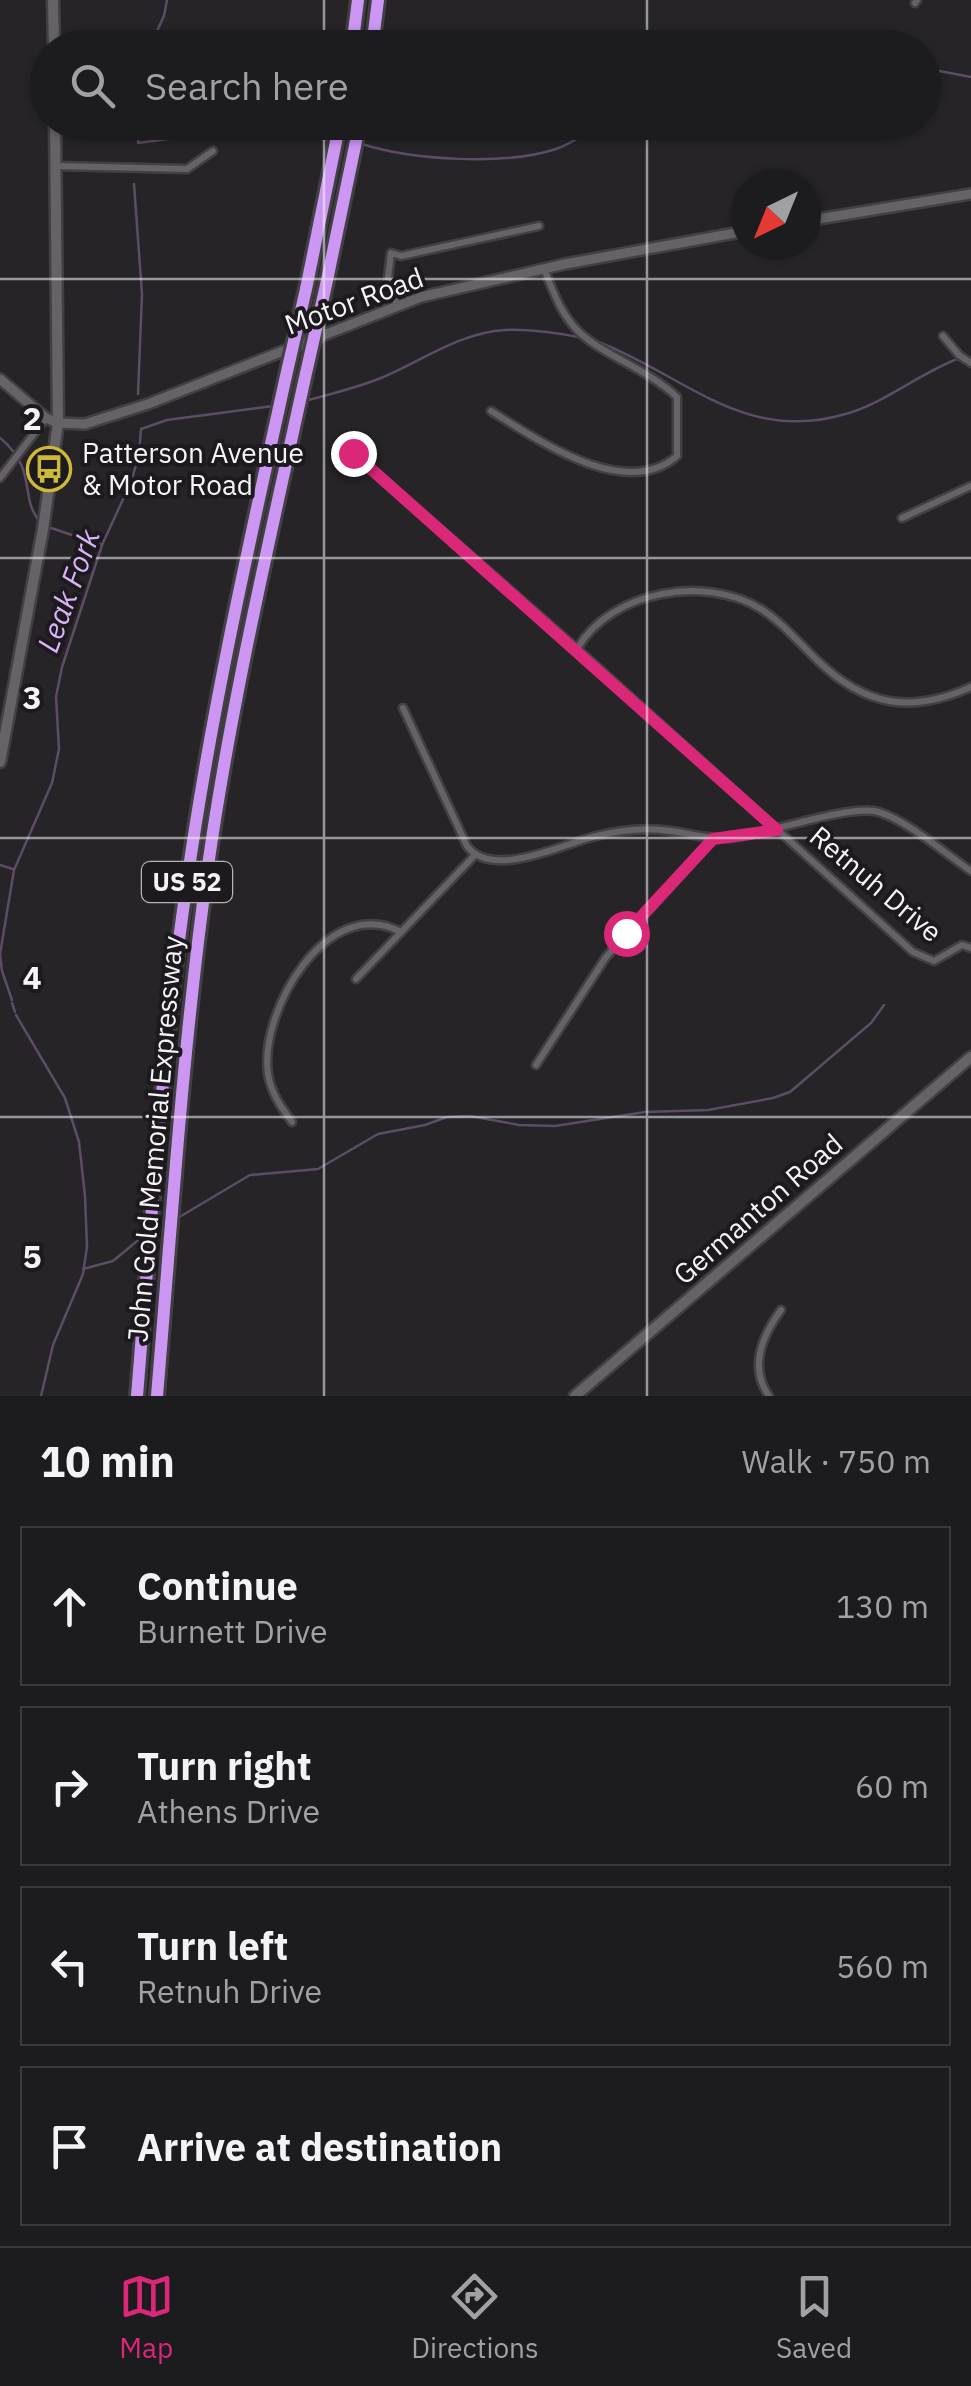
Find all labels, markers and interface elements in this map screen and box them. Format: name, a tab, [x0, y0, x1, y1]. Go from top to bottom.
search box	[30, 30, 941, 140]
icon: search	[65, 58, 120, 113]
text: Search here	[145, 61, 349, 110]
north arrow	[731, 170, 821, 260]
street label: Motor Road	[279, 258, 428, 343]
text: 2	[22, 397, 42, 439]
route end	[331, 431, 377, 477]
place label: Patterson Avenue & Motor Road	[82, 434, 304, 503]
bus stop icon: Patterson Avenue & Motor Road	[26, 446, 72, 492]
water label: Leak Fork	[27, 523, 108, 657]
text: 3	[22, 676, 42, 718]
street label: Retnuh Drive	[802, 817, 950, 950]
road number: US 52	[142, 862, 232, 902]
route start	[604, 911, 650, 957]
street label: John Gold Memorial Expressway	[118, 934, 191, 1344]
text: 4	[22, 956, 42, 998]
street label: Germanton Road	[665, 1125, 850, 1292]
text: 5	[22, 1235, 42, 1277]
text: 10 min	[40, 1434, 175, 1489]
text: Walk · 750 m	[742, 1440, 931, 1482]
text: Continue	[137, 1561, 298, 1610]
icon: ahead	[42, 1579, 97, 1634]
text: 130 m	[836, 1585, 929, 1627]
text: Burnett Drive	[137, 1610, 328, 1652]
text: Turn right	[137, 1741, 312, 1790]
icon: right	[42, 1759, 97, 1814]
text: 60 m	[855, 1765, 929, 1807]
text: Athens Drive	[137, 1790, 320, 1832]
text: Turn left	[137, 1921, 288, 1970]
icon: left	[42, 1939, 97, 1994]
text: 560 m	[836, 1945, 929, 1987]
text: Retnuh Drive	[137, 1970, 322, 2012]
icon: arrive	[42, 2119, 97, 2174]
text: Arrive at destination	[137, 2122, 502, 2171]
tab: Map	[119, 2269, 174, 2366]
tab: Directions	[411, 2269, 539, 2366]
tab: Saved	[776, 2269, 852, 2366]

